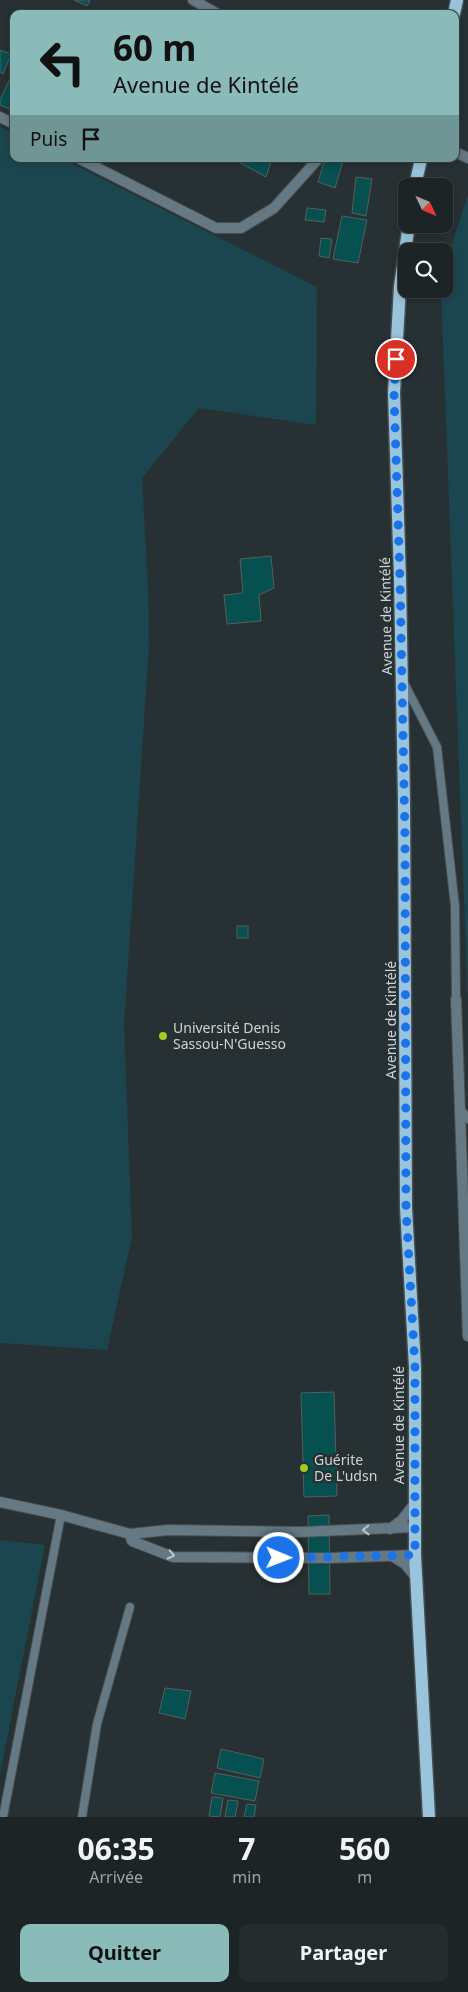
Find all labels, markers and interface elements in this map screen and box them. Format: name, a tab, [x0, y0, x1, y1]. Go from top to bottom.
text: 60 m	[113, 24, 196, 71]
icon: left	[30, 30, 95, 95]
text: Avenue de Kintélé	[113, 69, 299, 99]
icon: arrive	[77, 125, 105, 153]
text: Puis	[30, 126, 67, 152]
north arrow	[398, 178, 452, 232]
map controls	[398, 178, 453, 298]
button: search	[398, 243, 453, 298]
pin	[375, 338, 417, 380]
icon: arrive	[382, 345, 410, 373]
street label: Avenue de Kintélé	[375, 557, 396, 675]
street label: Avenue de Kintélé	[381, 961, 400, 1079]
place label: Université Denis Sassou-N'Guesso	[173, 1018, 286, 1053]
marker: Université Denis Sassou-N'Guesso	[157, 1030, 169, 1042]
street label: Avenue de Kintélé	[389, 1366, 408, 1484]
place label: Guérite De L'udsn	[314, 1450, 377, 1485]
marker: Guérite De L'udsn	[298, 1462, 310, 1474]
one-way arrow	[362, 1525, 370, 1535]
position arrow	[252, 1531, 304, 1583]
one-way arrow	[167, 1549, 176, 1560]
text: 06:35	[78, 1828, 155, 1869]
text: 7	[238, 1828, 255, 1869]
text: 560	[339, 1828, 390, 1869]
text: Arrivée	[89, 1866, 143, 1888]
text: min	[232, 1866, 261, 1888]
text: m	[357, 1866, 372, 1888]
button: Quitter	[20, 1924, 229, 1982]
button: Partager	[239, 1924, 448, 1982]

